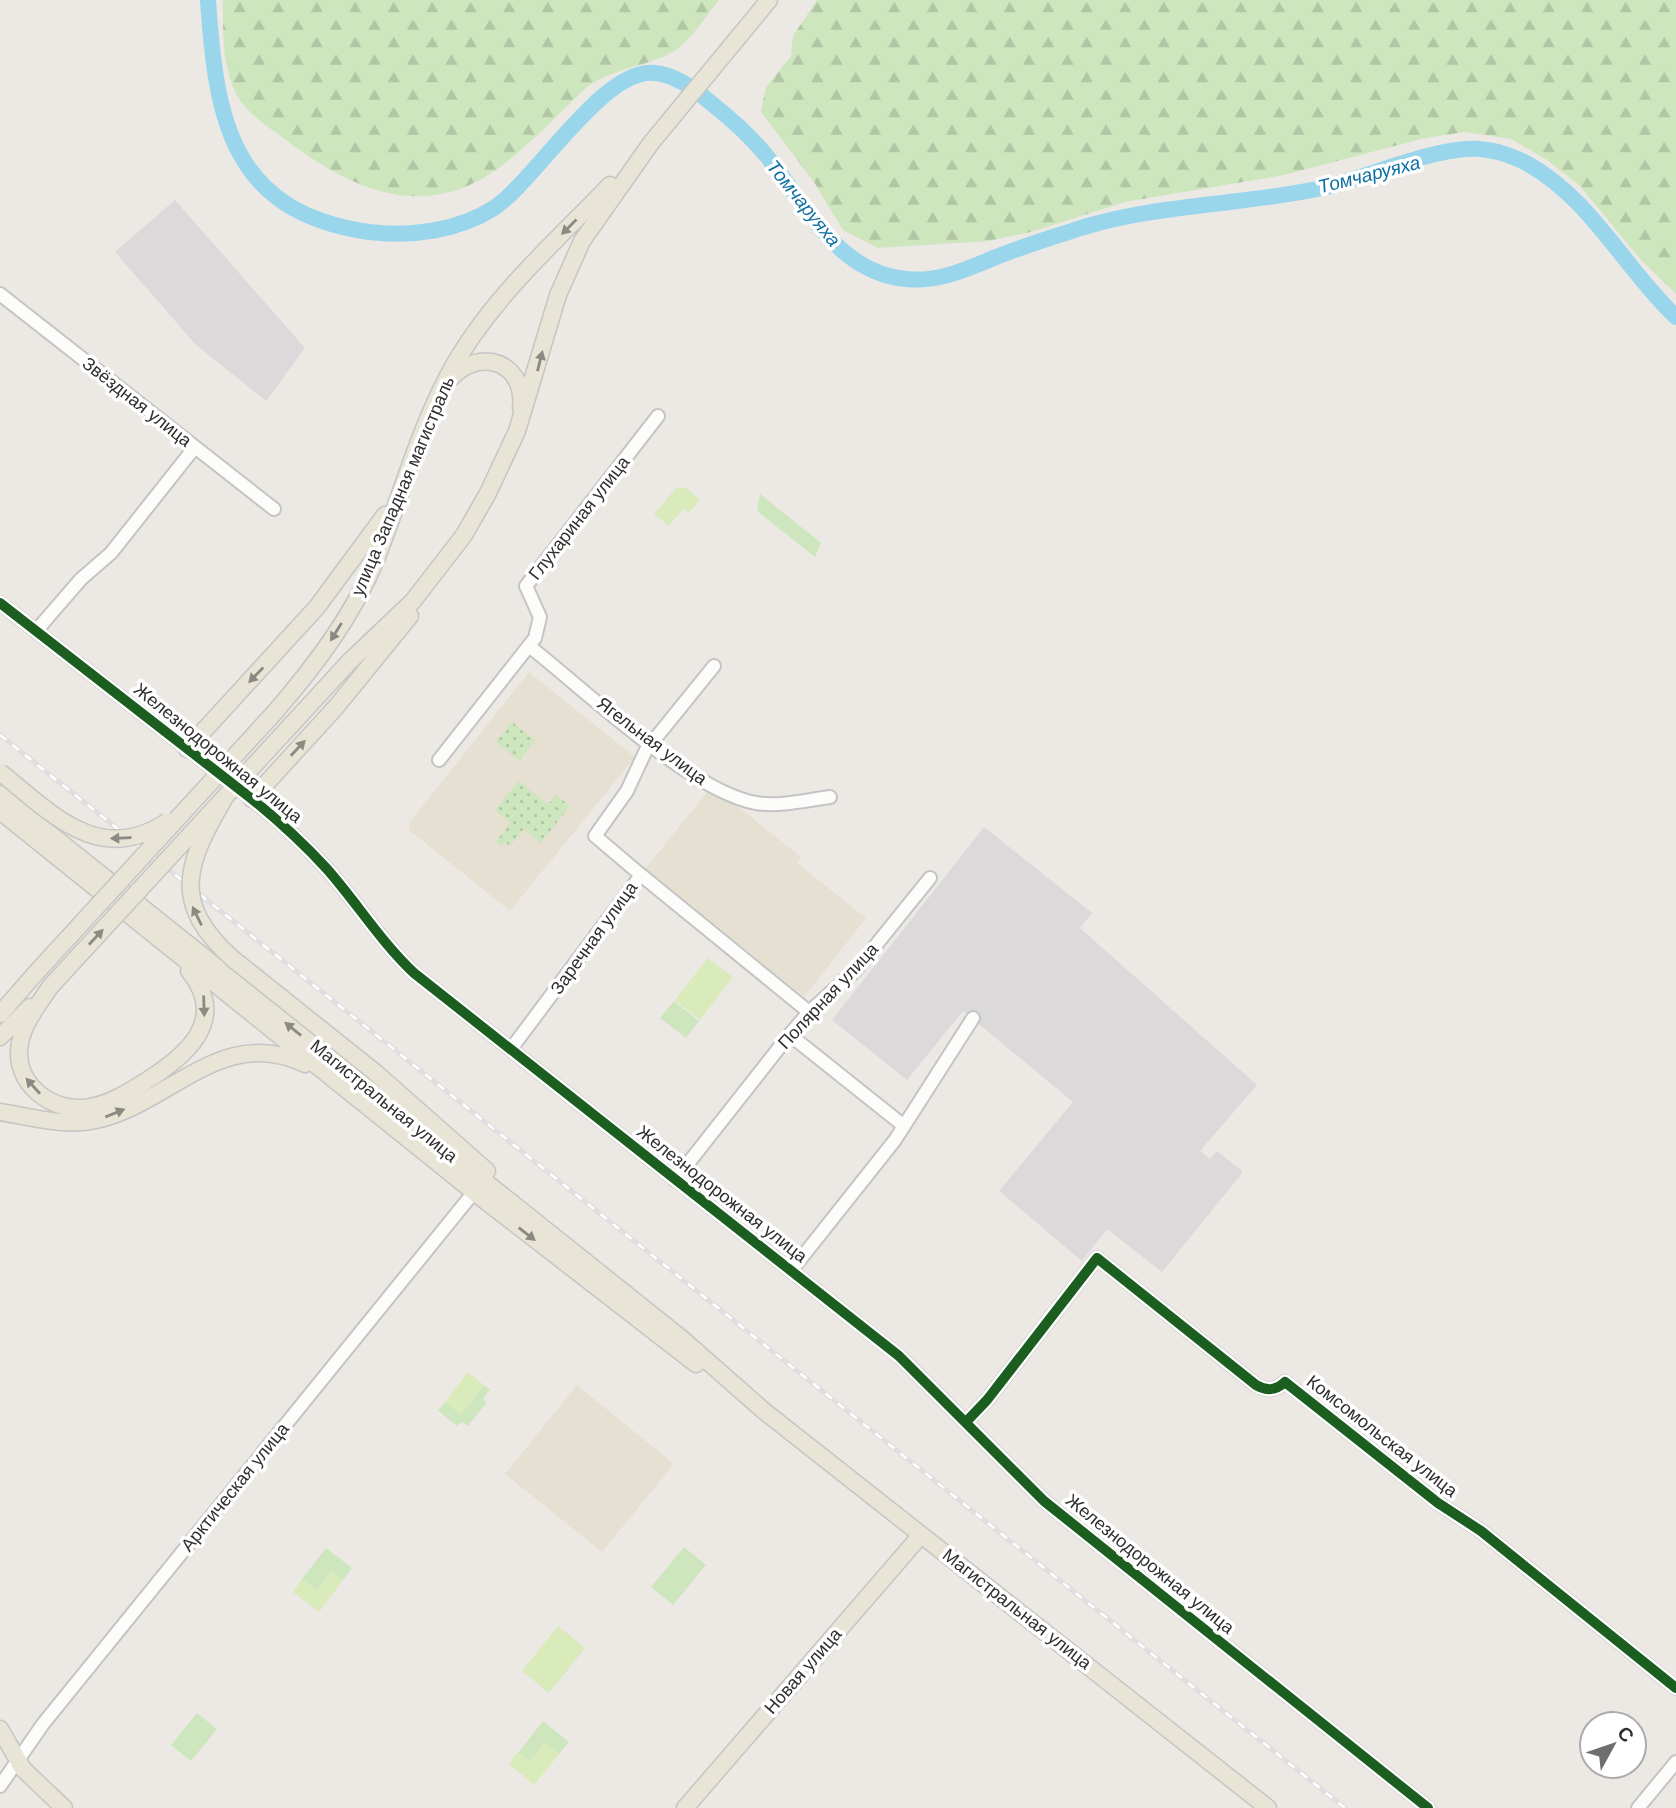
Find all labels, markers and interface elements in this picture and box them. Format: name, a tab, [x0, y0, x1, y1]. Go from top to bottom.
water label: Томчаруяха	[1316, 152, 1422, 197]
water label: Томчаруяха	[763, 156, 845, 250]
one-way arrow	[561, 219, 577, 235]
one-way arrow	[535, 350, 546, 372]
street label: Звёздная улица	[78, 353, 196, 451]
street label: улица Западная магистраль	[348, 373, 458, 599]
street label: Глухариная улица	[525, 451, 634, 584]
one-way arrow	[330, 622, 343, 641]
one-way arrow	[249, 666, 265, 683]
street label: Железнодорожная улица	[130, 679, 307, 828]
street label: Ягельная улица	[593, 693, 712, 789]
one-way arrow	[290, 740, 306, 757]
one-way arrow	[110, 833, 132, 844]
street label: Заречная улица	[547, 877, 642, 998]
one-way arrow	[192, 906, 203, 926]
one-way arrow	[88, 929, 104, 946]
street label: Полярная улица	[774, 938, 883, 1053]
one-way arrow	[198, 995, 209, 1017]
one-way arrow	[284, 1022, 301, 1037]
street label: Магистральная улица	[307, 1036, 462, 1167]
one-way arrow	[25, 1077, 41, 1095]
one-way arrow	[105, 1108, 126, 1119]
street label: Железнодорожная улица	[633, 1121, 812, 1267]
one-way arrow	[518, 1226, 536, 1241]
street label: Комсомольская улица	[1303, 1371, 1462, 1502]
street label: Арктическая улица	[177, 1418, 294, 1555]
street label: Железнодорожная улица	[1062, 1490, 1239, 1639]
street label: Магистральная улица	[939, 1545, 1096, 1674]
street label: Новая улица	[760, 1623, 846, 1718]
north arrow	[1578, 1710, 1648, 1780]
text: С	[1613, 1722, 1638, 1747]

